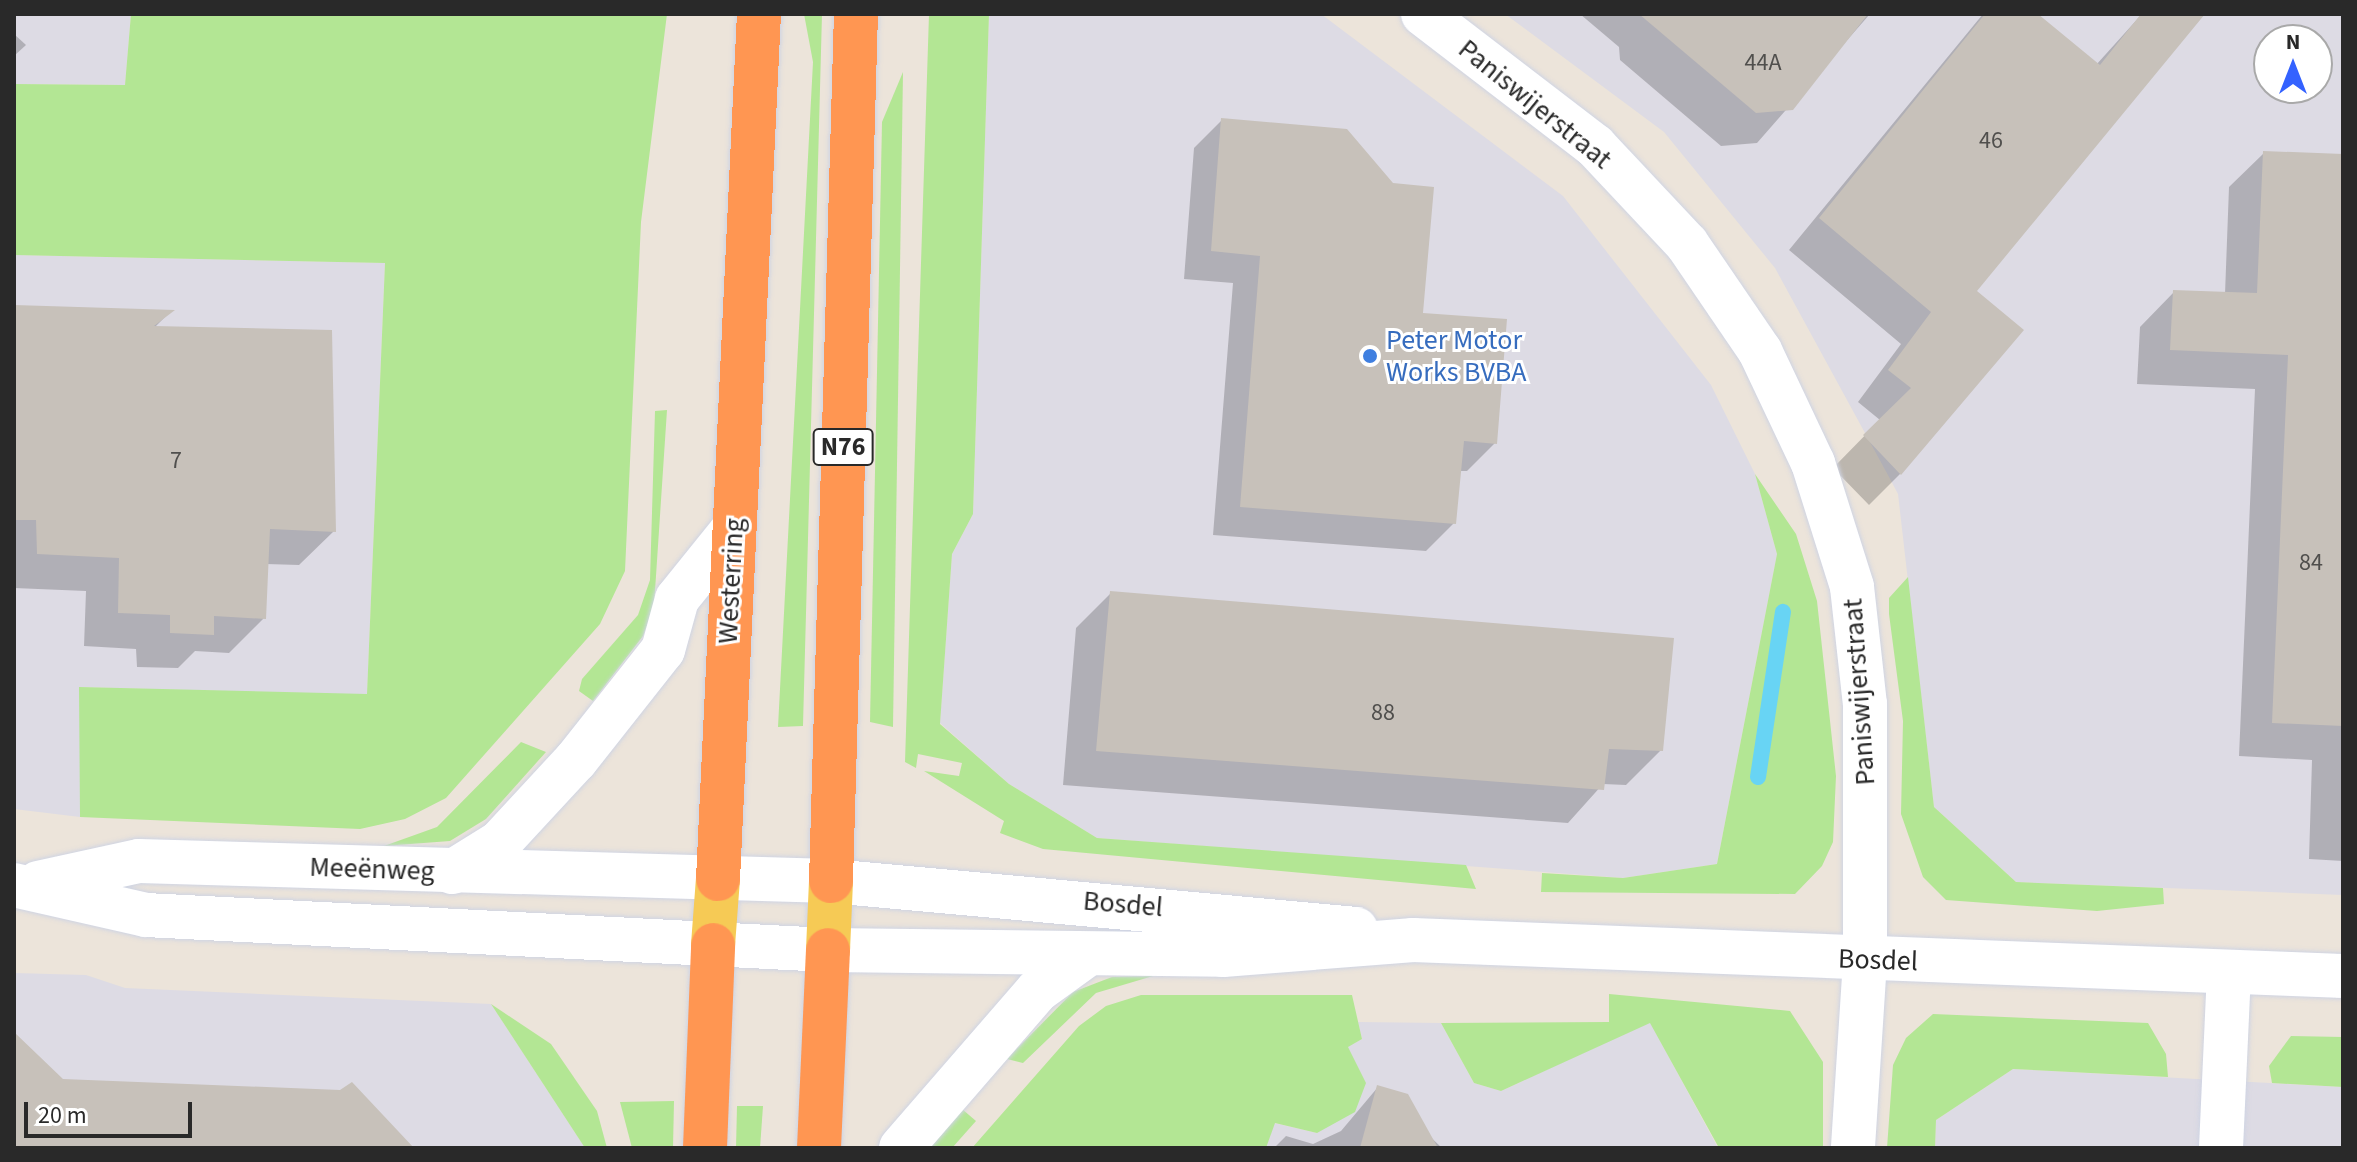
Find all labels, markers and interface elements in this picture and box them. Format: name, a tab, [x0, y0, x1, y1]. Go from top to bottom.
north arrow	[2253, 24, 2333, 104]
text: N	[2286, 26, 2300, 58]
street label: Paniswijerstraat	[1452, 32, 1618, 176]
house number: 44A	[1745, 49, 1781, 77]
house number: 46	[1979, 127, 2003, 155]
place label: Peter Motor Works BVBA	[1386, 323, 1526, 389]
marker: Peter Motor Works BVBA	[1361, 347, 1379, 365]
road number: N76	[811, 425, 875, 469]
house number: 7	[170, 447, 182, 475]
street label: Westerring	[711, 517, 751, 645]
house number: 84	[2299, 549, 2323, 577]
street label: Paniswijerstraat	[1836, 597, 1882, 787]
house number: 88	[1371, 699, 1395, 727]
street label: Meeënweg	[309, 850, 435, 888]
street label: Bosdel	[1082, 884, 1164, 924]
street label: Bosdel	[1837, 942, 1919, 978]
scale bar	[28, 1086, 196, 1136]
text: 20 m	[38, 1098, 87, 1133]

